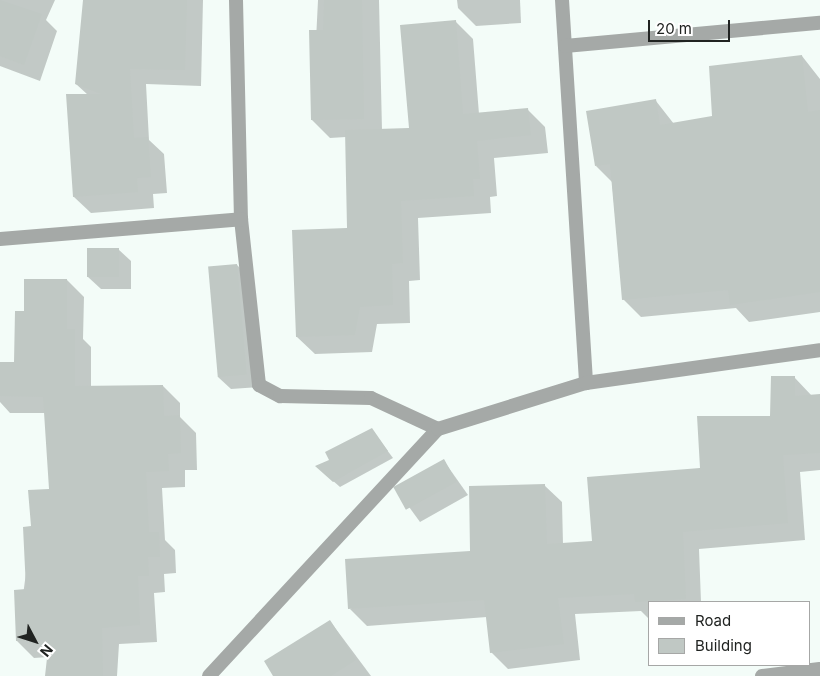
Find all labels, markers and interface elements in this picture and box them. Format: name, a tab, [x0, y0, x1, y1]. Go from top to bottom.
scale bar	[650, 10, 732, 42]
text: 20 m	[656, 19, 692, 38]
legend	[648, 601, 810, 666]
text: Road	[695, 611, 731, 630]
north arrow	[10, 616, 60, 666]
text: Building	[695, 636, 752, 655]
text: N	[37, 641, 57, 661]

